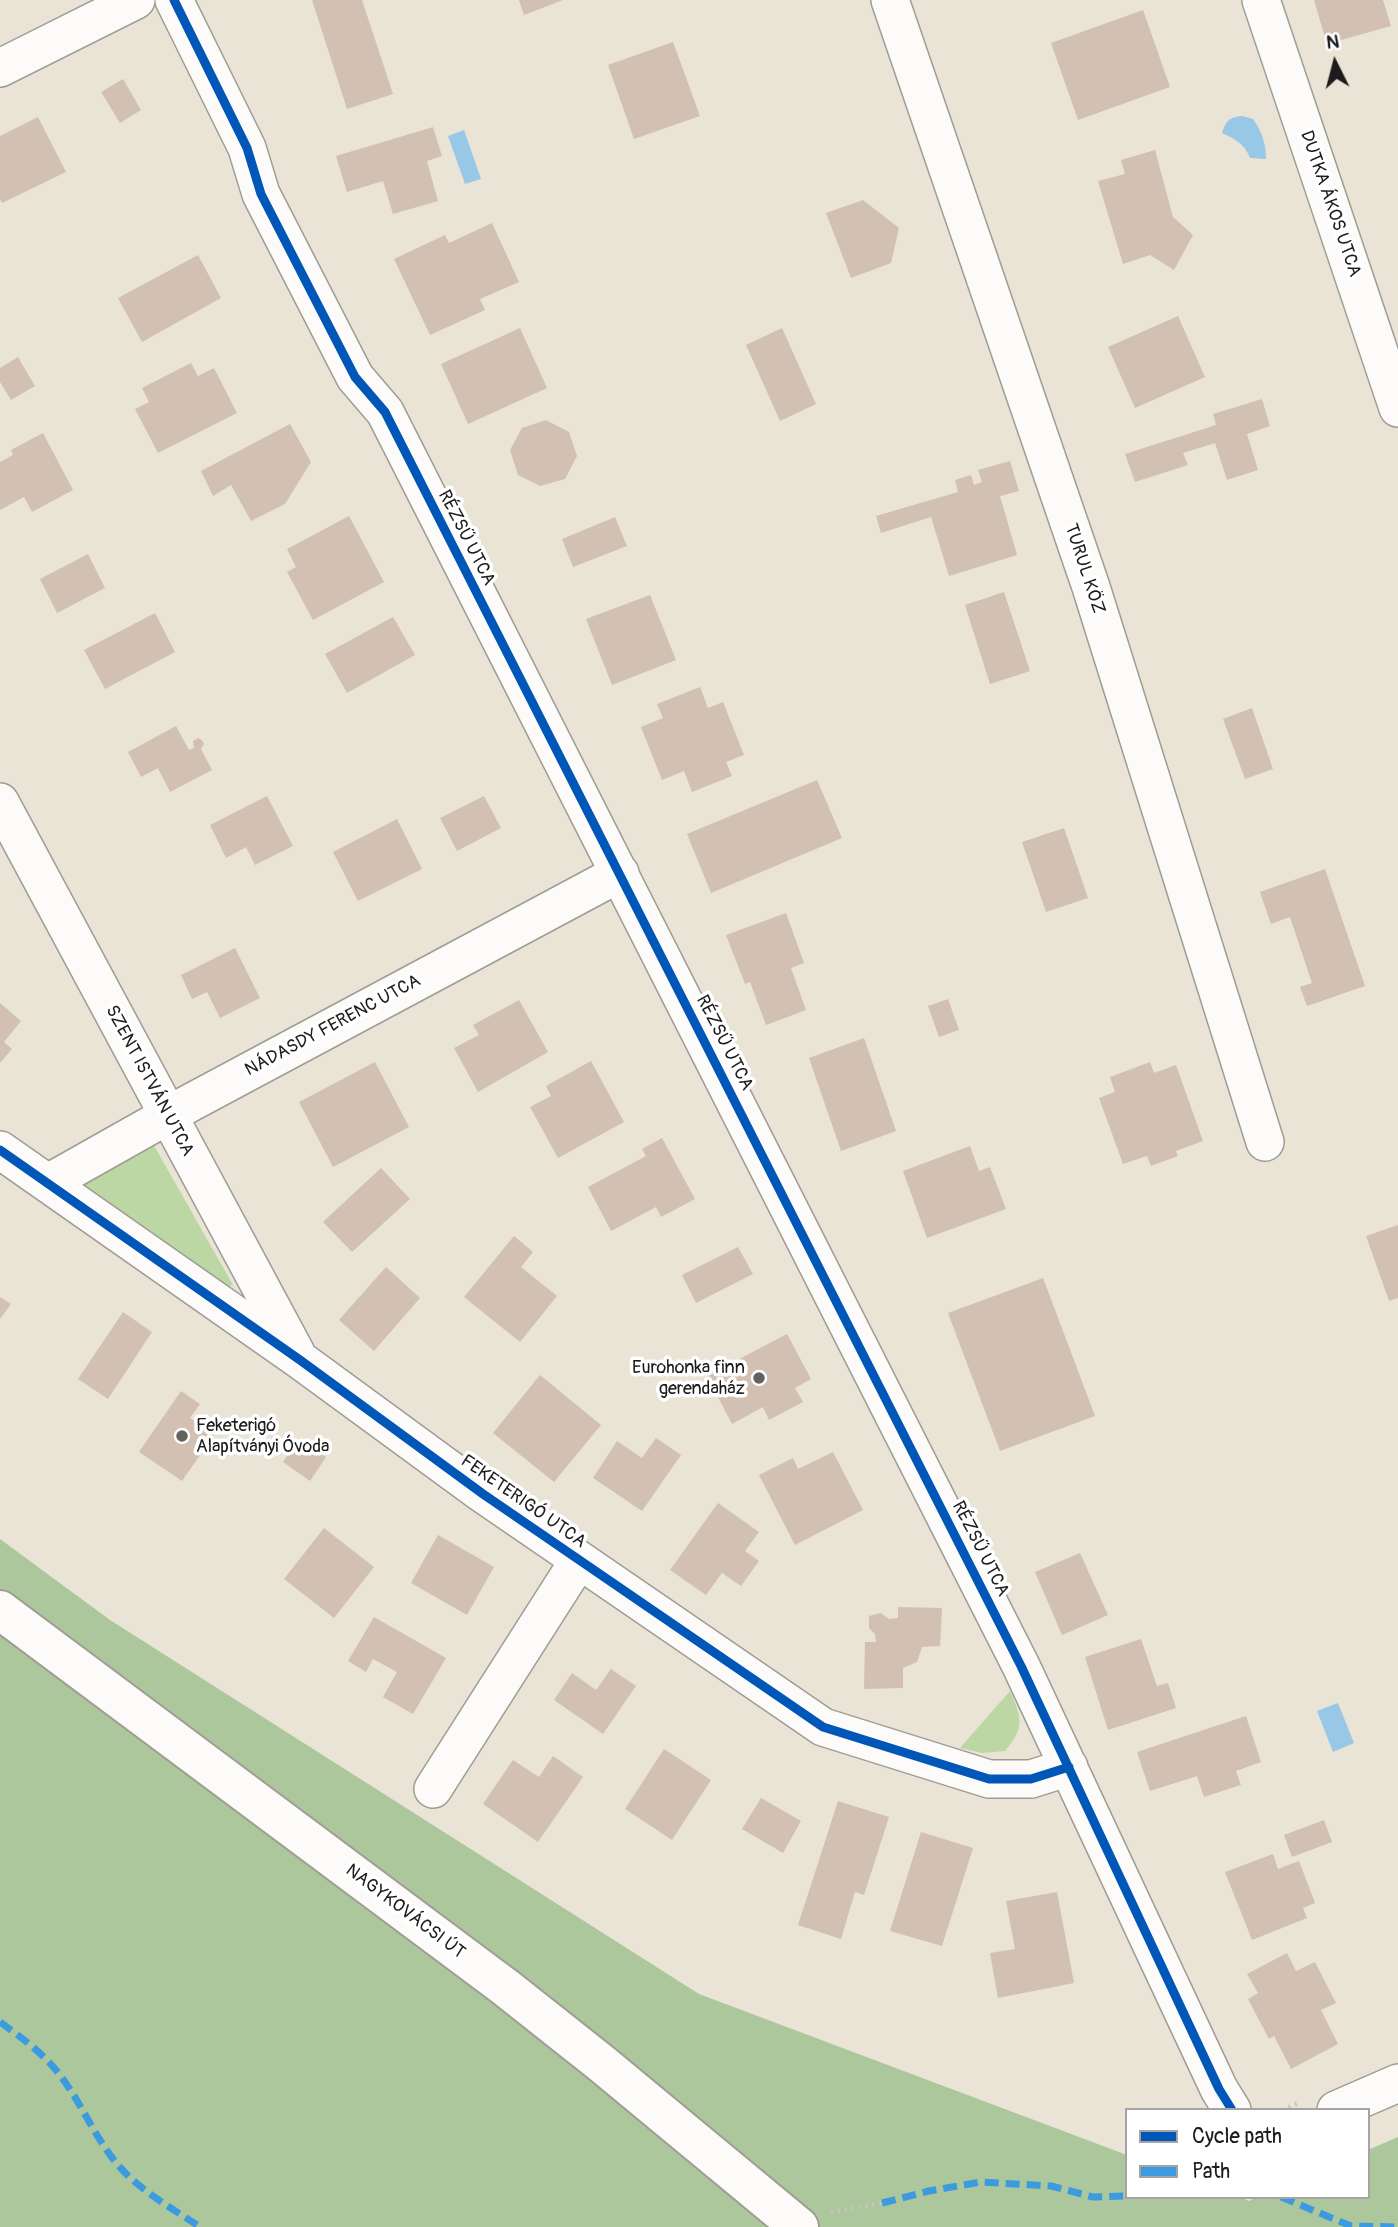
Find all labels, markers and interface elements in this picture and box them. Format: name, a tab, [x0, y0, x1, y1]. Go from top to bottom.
north arrow	[1300, 28, 1370, 98]
text: N	[1325, 30, 1340, 55]
street label: DUTKA ÁKOS UTCA	[1295, 128, 1365, 280]
street label: RÉZSŰ UTCA	[433, 487, 499, 589]
street label: TURUL KÖZ	[1059, 521, 1109, 617]
street label: NÁDASDY FERENC UTCA	[242, 971, 424, 1081]
street label: RÉZSŰ UTCA	[691, 992, 757, 1094]
street label: SZENT ISTVÁN UTCA	[100, 1002, 198, 1160]
place label: Eurohonka finn gerendaház	[632, 1357, 745, 1400]
marker: Eurohonka finn gerendaház	[751, 1370, 767, 1386]
place label: Feketerigó Alapítványi Óvoda	[196, 1415, 329, 1458]
marker: Feketerigó Alapítványi Óvoda	[174, 1428, 190, 1444]
street label: FEKETERIGÓ UTCA	[456, 1451, 590, 1553]
street label: RÉZSŰ UTCA	[947, 1498, 1013, 1600]
street label: NAGYKOVÁCSI ÚT	[341, 1860, 469, 1964]
legend	[1125, 2108, 1370, 2199]
text: Cycle path	[1192, 2123, 1282, 2150]
text: Path	[1192, 2158, 1230, 2185]

